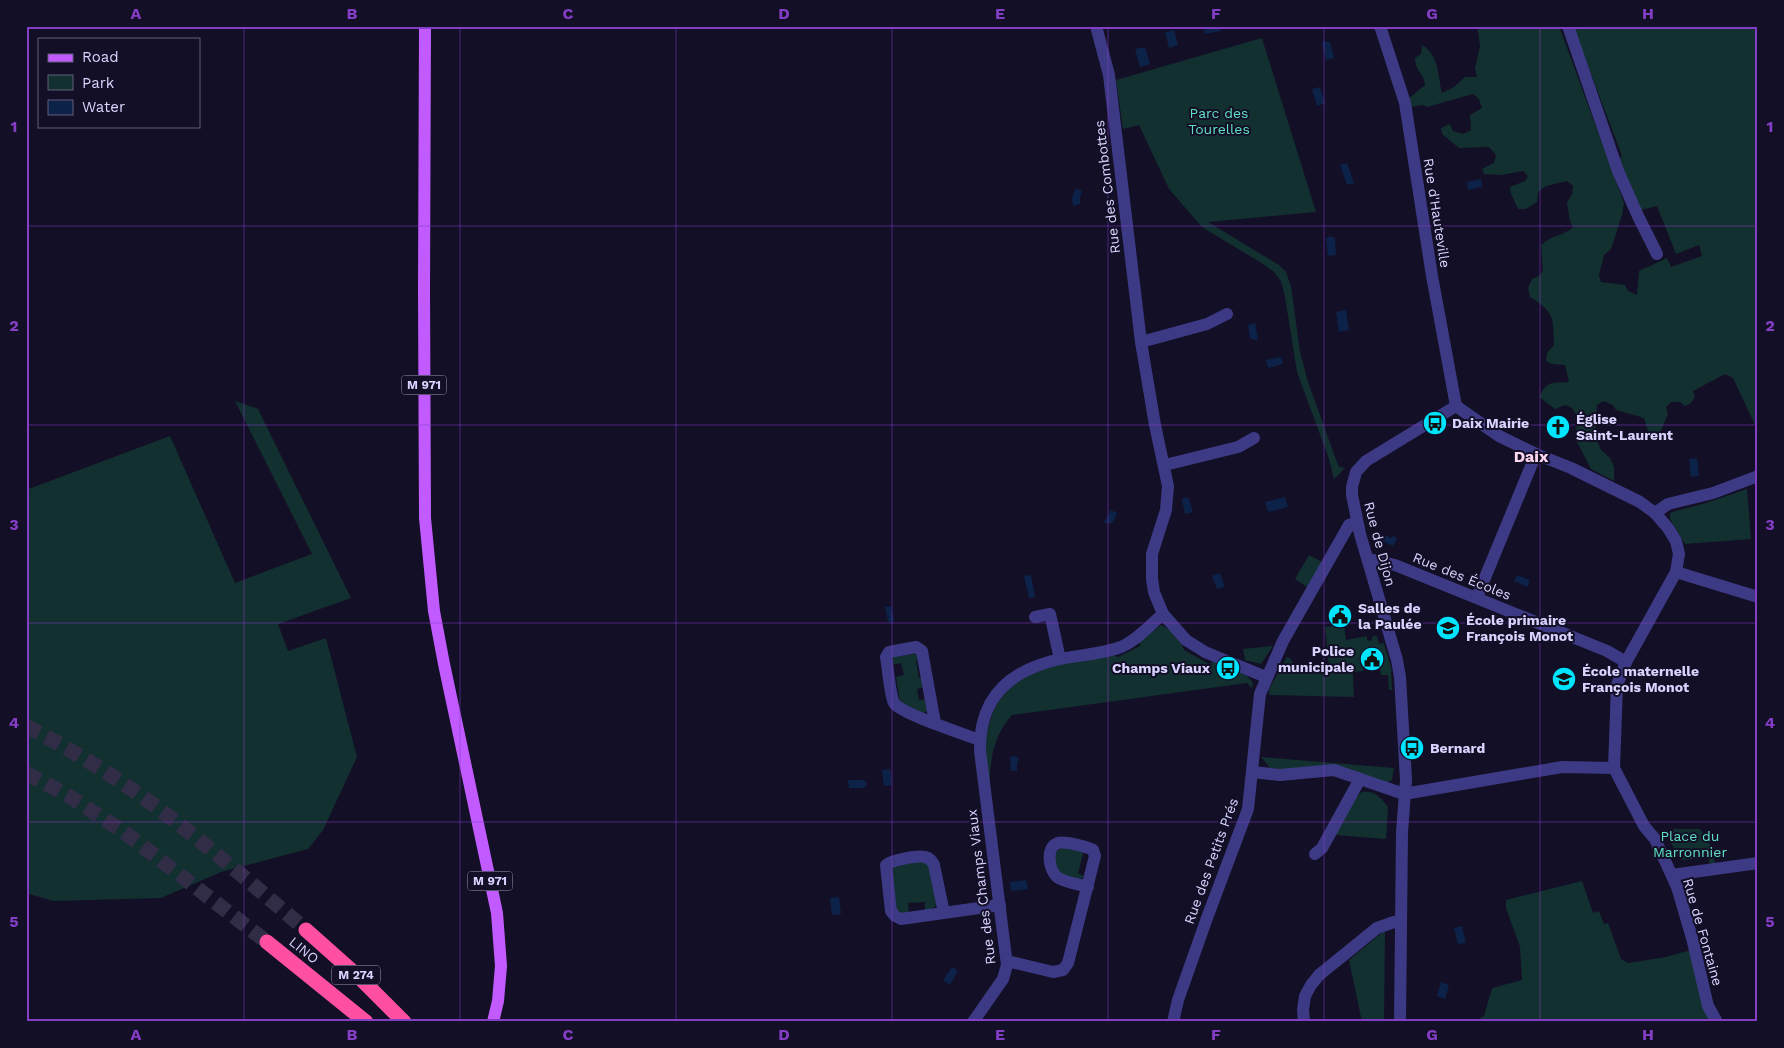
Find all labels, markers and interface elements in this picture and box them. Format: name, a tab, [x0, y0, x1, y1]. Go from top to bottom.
text: A	[131, 4, 142, 23]
text: B	[347, 4, 358, 23]
text: C	[563, 4, 574, 23]
text: D	[778, 4, 790, 23]
text: E	[995, 4, 1005, 23]
text: F	[1211, 4, 1221, 23]
text: G	[1426, 4, 1438, 23]
text: H	[1642, 4, 1654, 23]
legend	[38, 38, 200, 128]
text: Road	[82, 48, 119, 66]
text: Park	[82, 74, 115, 92]
text: Water	[82, 98, 125, 116]
park label: Parc des Tourelles	[1188, 105, 1250, 137]
text: 1	[11, 117, 17, 136]
text: 1	[1767, 117, 1773, 136]
street label: Rue des Combottes	[1091, 119, 1123, 255]
street label: Rue d'Hauteville	[1420, 157, 1454, 269]
text: 2	[9, 316, 19, 335]
text: 2	[1765, 316, 1775, 335]
road number: M 971	[402, 376, 446, 394]
bus stop icon: Daix Mairie	[1422, 410, 1448, 436]
place label: Église Saint-Laurent	[1576, 411, 1673, 443]
church icon: Église Saint-Laurent	[1545, 414, 1571, 440]
place label: Daix Mairie	[1452, 415, 1529, 431]
district label: Daix	[1514, 447, 1549, 466]
street label: Rue de Dijon	[1361, 500, 1399, 588]
text: 3	[9, 515, 19, 534]
text: 3	[1765, 515, 1775, 534]
street label: Rue des Écoles	[1411, 549, 1513, 603]
place label: Salles de la Paulée	[1358, 600, 1422, 632]
public building icon: Salles de la Paulée	[1327, 603, 1353, 629]
place label: École primaire François Monot	[1466, 612, 1573, 644]
school or university icon: École primaire François Monot	[1435, 615, 1461, 641]
place label: Police municipale	[1278, 643, 1354, 675]
public building icon: Police municipale	[1359, 646, 1385, 672]
bus stop icon: Champs Viaux	[1215, 655, 1241, 681]
place label: Champs Viaux	[1112, 660, 1211, 676]
place label: École maternelle François Monot	[1582, 663, 1699, 695]
school or university icon: École maternelle François Monot	[1551, 666, 1577, 692]
text: 4	[9, 713, 19, 732]
text: 4	[1765, 713, 1775, 732]
bus stop icon: Bernard	[1399, 735, 1425, 761]
place label: Bernard	[1430, 740, 1485, 756]
street label: Rue des Petits Prés	[1181, 796, 1241, 926]
street label: Rue des Champs Viaux	[964, 808, 998, 966]
park label: Place du Marronnier	[1653, 828, 1727, 860]
road number: M 971	[468, 871, 512, 890]
street label: Rue de Fontaine	[1680, 876, 1726, 988]
text: 5	[9, 912, 19, 931]
text: 5	[1765, 912, 1775, 931]
street label: LINO	[286, 933, 322, 967]
road number: M 274	[332, 966, 380, 984]
text: A	[131, 1025, 142, 1044]
text: B	[347, 1025, 358, 1044]
text: C	[563, 1025, 574, 1044]
text: D	[778, 1025, 790, 1044]
text: E	[995, 1025, 1005, 1044]
text: F	[1211, 1025, 1221, 1044]
text: G	[1426, 1025, 1438, 1044]
text: H	[1642, 1025, 1654, 1044]

